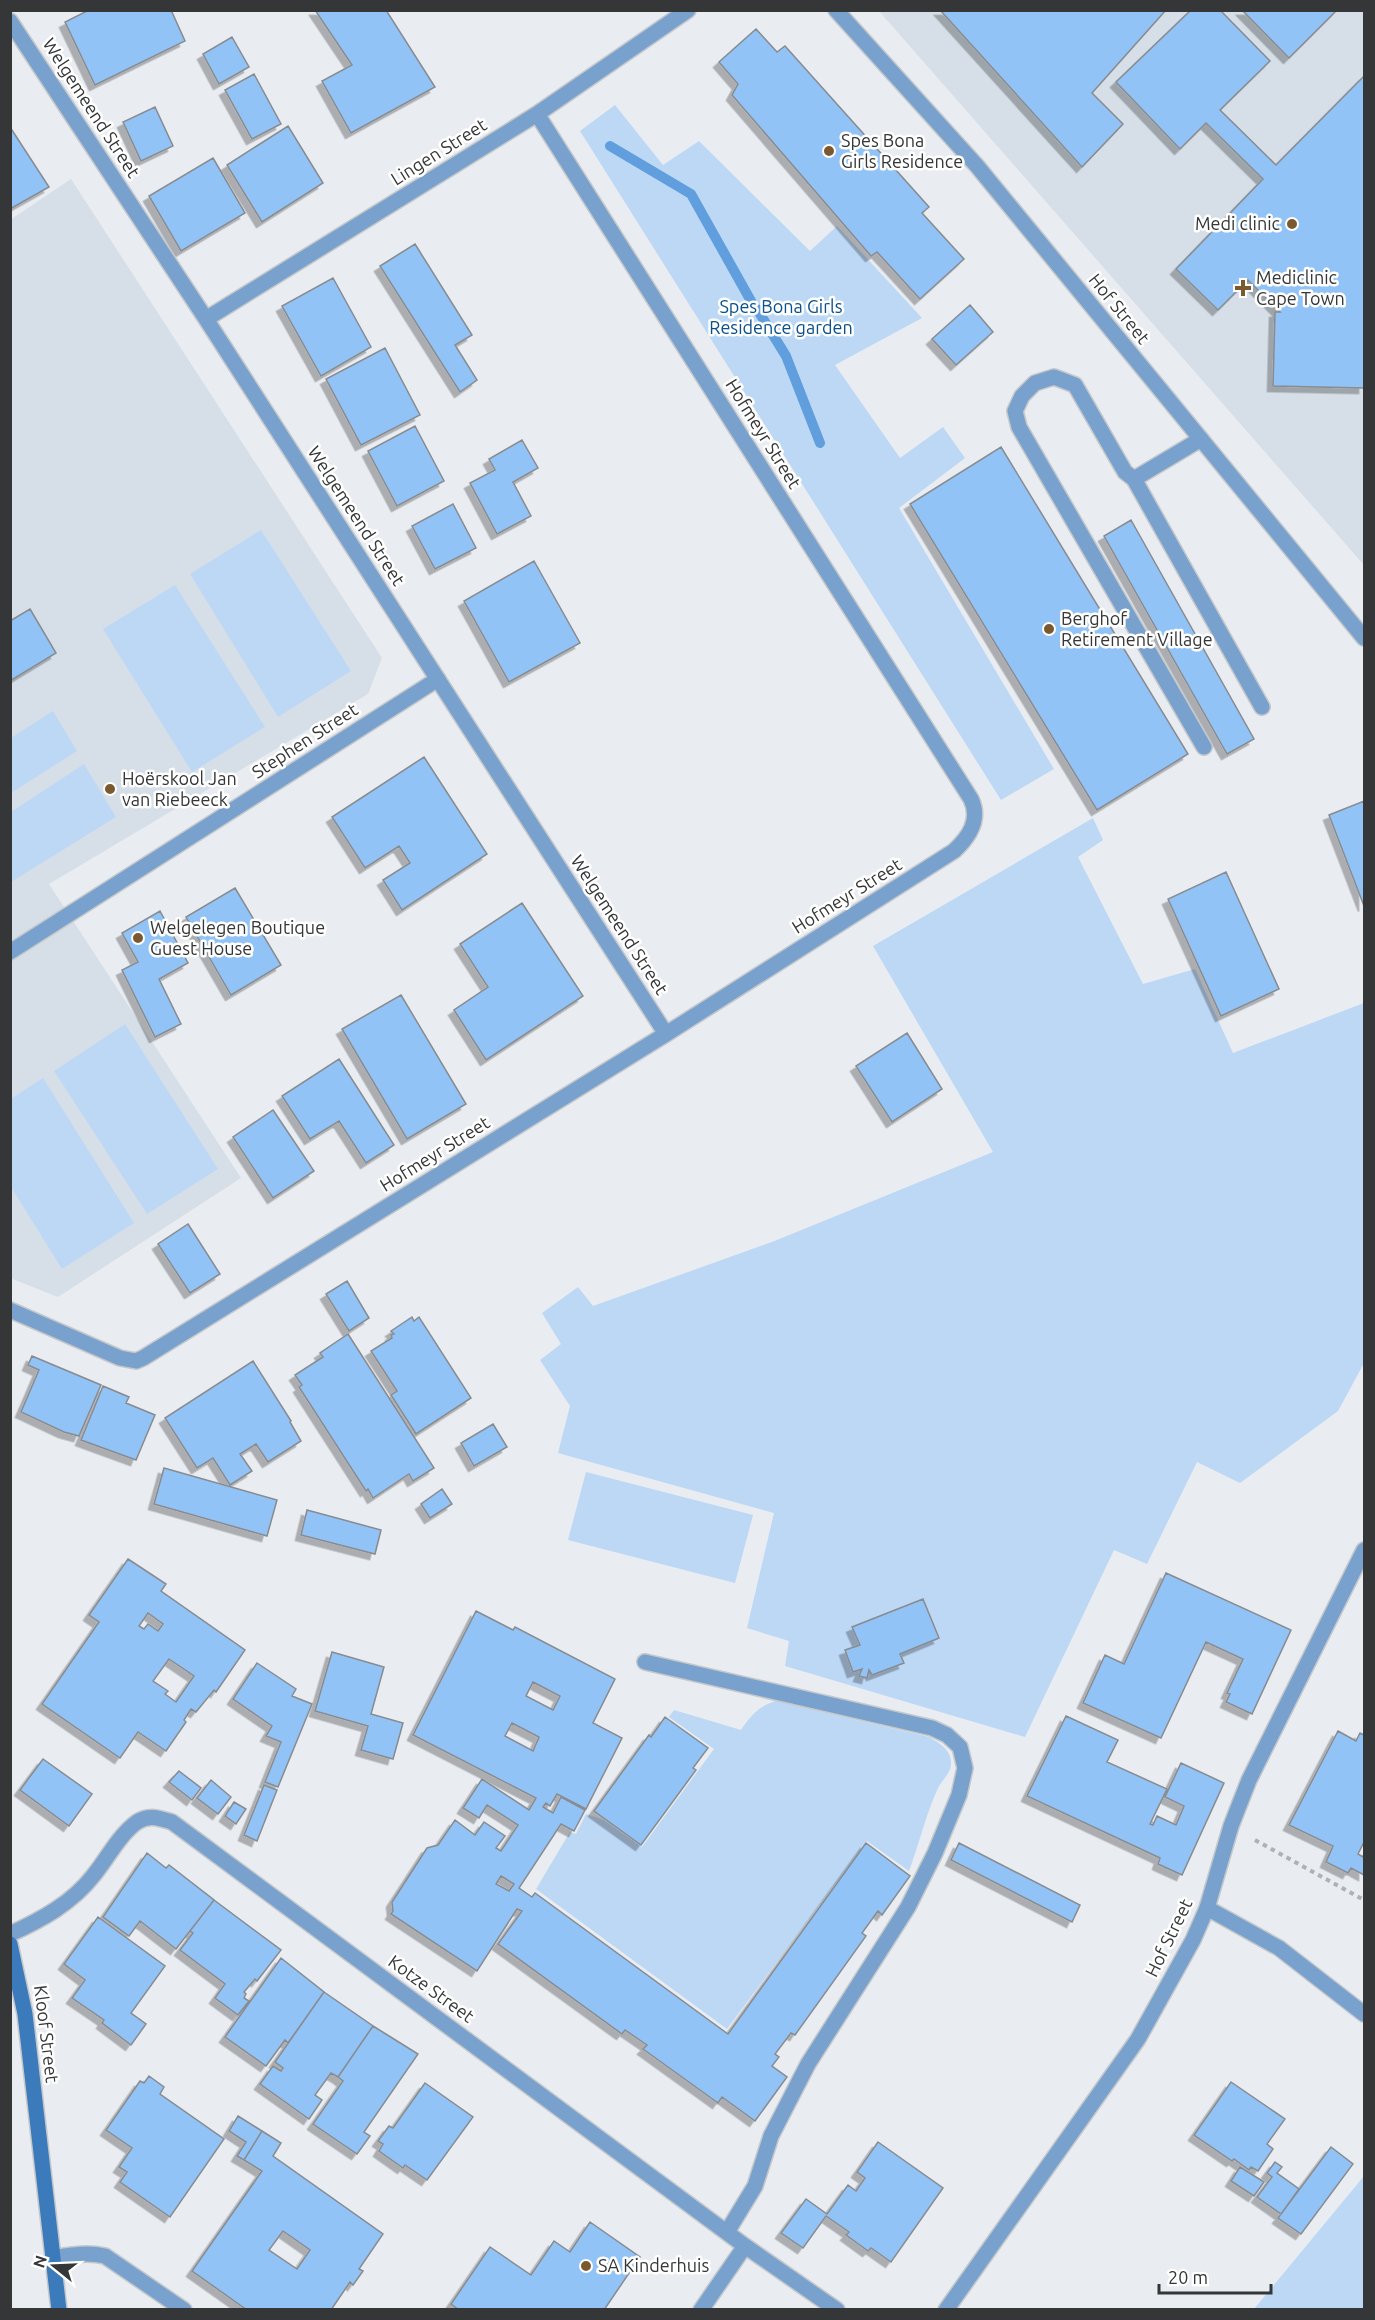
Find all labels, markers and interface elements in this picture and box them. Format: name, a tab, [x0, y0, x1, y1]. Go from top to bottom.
street label: Welgemeend Street	[39, 34, 144, 181]
street label: Lingen Street	[387, 114, 490, 188]
place label: Spes Bona Girls Residence	[841, 130, 963, 171]
marker: Spes Bona Girls Residence	[822, 144, 836, 158]
place label: Medi clinic	[1195, 213, 1280, 233]
marker: Medi clinic	[1285, 217, 1299, 231]
place label: Mediclinic Cape Town	[1256, 267, 1345, 308]
street label: Hof Street	[1085, 269, 1154, 347]
marker: Mediclinic Cape Town	[1234, 279, 1252, 297]
park label: Spes Bona Girls Residence garden	[709, 296, 853, 337]
street label: Hofmeyr Street	[722, 375, 806, 492]
street label: Welgemeend Street	[304, 442, 409, 589]
place label: Berghof Retirement Village	[1061, 608, 1213, 649]
marker: Berghof Retirement Village	[1042, 622, 1056, 636]
street label: Stephen Street	[248, 699, 361, 782]
place label: Hoërskool Jan van Riebeeck	[122, 768, 237, 809]
marker: Hoërskool Jan van Riebeeck	[103, 782, 117, 796]
street label: Welgemeend Street	[567, 851, 672, 998]
street label: Hofmeyr Street	[788, 853, 905, 937]
place label: Welgelegen Boutique Guest House	[150, 917, 325, 958]
marker: Welgelegen Boutique Guest House	[131, 931, 145, 945]
street label: Hofmeyr Street	[376, 1111, 493, 1195]
street label: Hof Street	[1141, 1895, 1196, 1980]
street label: Kotze Street	[385, 1950, 478, 2026]
street label: Kloof Street	[31, 1984, 63, 2084]
north arrow	[24, 2236, 84, 2296]
text: N	[29, 2253, 50, 2270]
place label: SA Kinderhuis	[598, 2255, 709, 2275]
scale bar	[1159, 2257, 1272, 2295]
marker: SA Kinderhuis	[579, 2259, 593, 2273]
text: 20 m	[1168, 2267, 1208, 2287]

